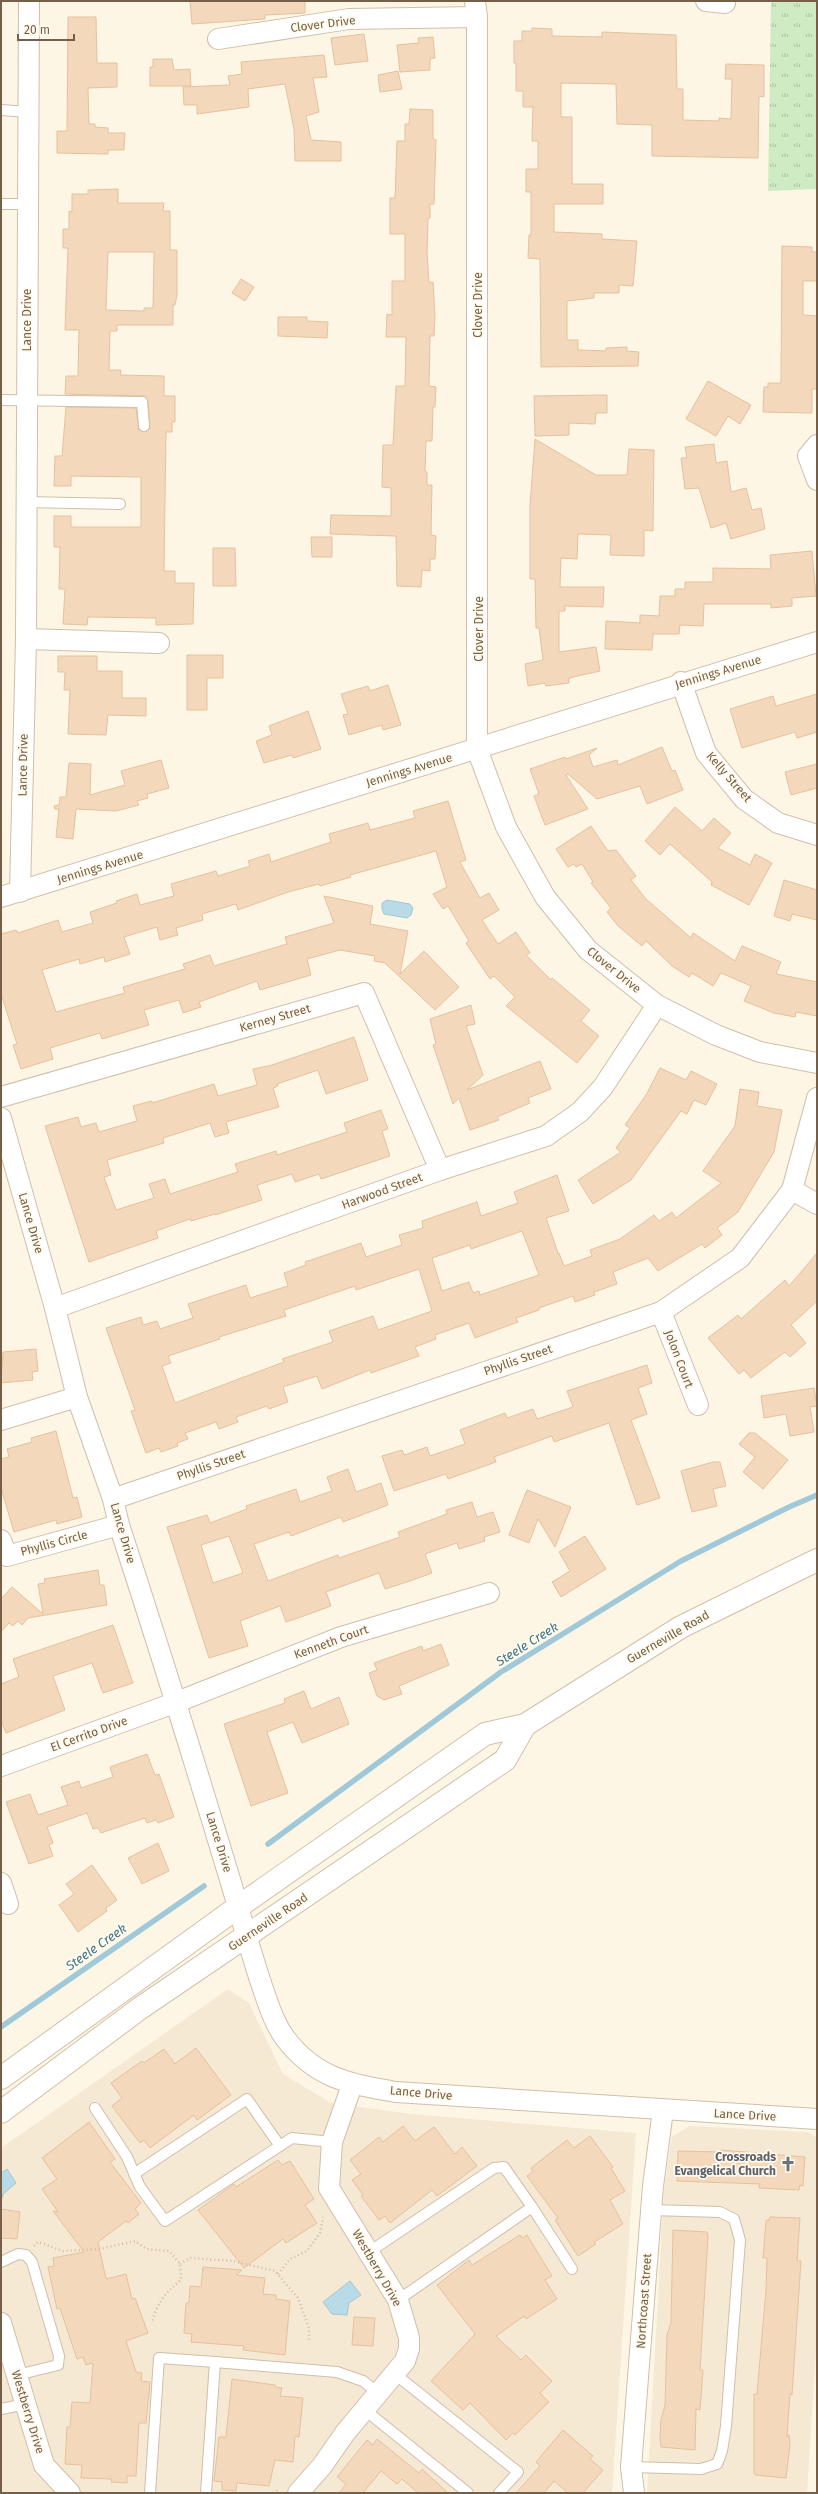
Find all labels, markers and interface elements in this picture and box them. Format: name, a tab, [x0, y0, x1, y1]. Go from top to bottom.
street label: Clover Drive	[290, 13, 356, 35]
scale bar	[18, 16, 74, 42]
text: 20 m	[24, 23, 50, 37]
street label: Clover Drive	[471, 272, 485, 338]
street label: Lance Drive	[20, 289, 34, 351]
street label: Clover Drive	[472, 596, 486, 662]
street label: Jennings Avenue	[673, 652, 763, 692]
street label: Lance Drive	[15, 733, 31, 797]
street label: Kelly Street	[703, 749, 755, 805]
street label: Jennings Avenue	[364, 750, 454, 790]
street label: Jennings Avenue	[55, 847, 145, 887]
street label: Clover Drive	[584, 944, 644, 996]
street label: Kerney Street	[238, 1001, 313, 1035]
street label: Harwood Street	[340, 1170, 425, 1212]
street label: Lance Drive	[16, 1191, 46, 1255]
street label: Jolon Court	[662, 1328, 697, 1391]
street label: Phyllis Street	[482, 1342, 555, 1378]
street label: Phyllis Street	[175, 1447, 248, 1483]
street label: Lance Drive	[108, 1501, 138, 1565]
street label: Phyllis Circle	[19, 1527, 89, 1559]
street label: Guerneville Road	[624, 1608, 712, 1666]
water label: Steele Creek	[492, 1619, 561, 1670]
street label: Kenneth Court	[292, 1622, 371, 1662]
street label: El Cerrito Drive	[48, 1714, 130, 1754]
street label: Lance Drive	[203, 1810, 235, 1874]
street label: Guerneville Road	[226, 1890, 310, 1954]
water label: Steele Creek	[62, 1921, 129, 1974]
street label: Lance Drive	[389, 2083, 453, 2103]
street label: Lance Drive	[713, 2106, 777, 2124]
place label: Crossroads Evangelical Church	[674, 2150, 776, 2178]
church icon: Crossroads Evangelical Church	[779, 2155, 797, 2173]
street label: Westberry Drive	[349, 2227, 405, 2309]
street label: Northcoast Street	[634, 2252, 654, 2349]
street label: Westberry Drive	[9, 2369, 47, 2455]

